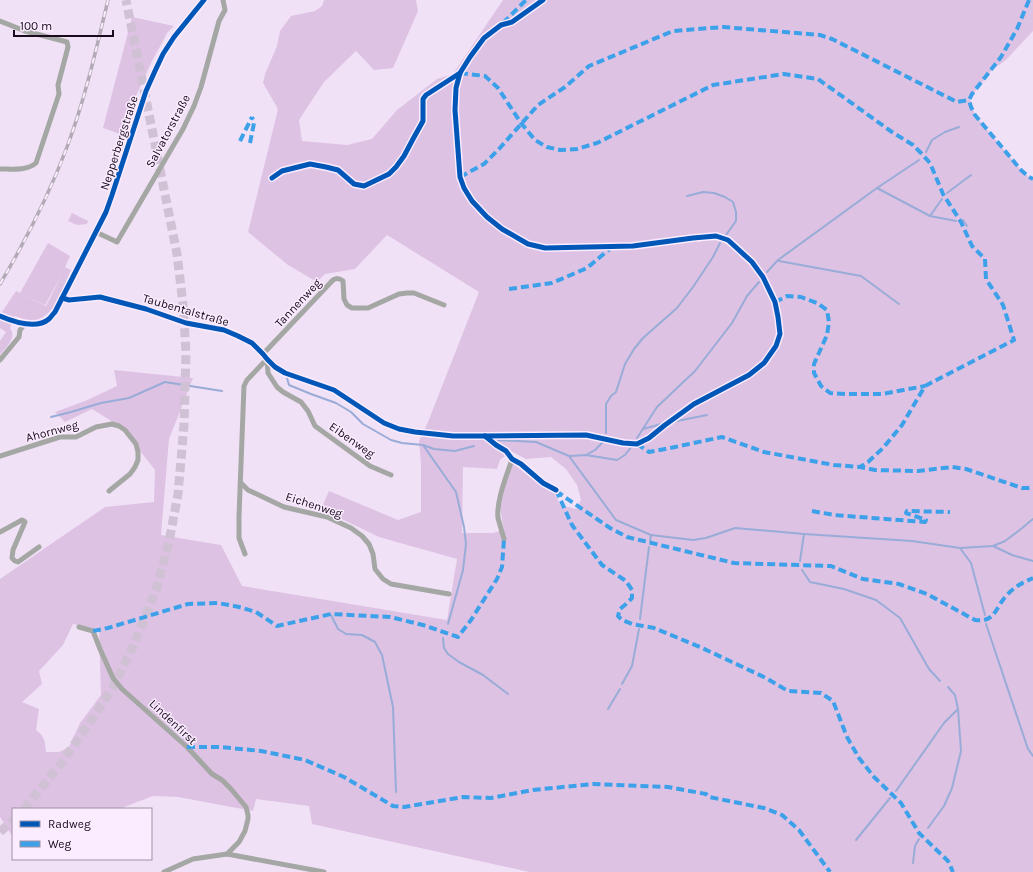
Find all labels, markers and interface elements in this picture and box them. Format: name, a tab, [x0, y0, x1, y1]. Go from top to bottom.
scale bar	[14, 12, 113, 38]
text: 100 m	[20, 19, 52, 33]
street label: Salvatorstraße	[143, 92, 193, 170]
street label: Nepperbergstraße	[97, 94, 141, 192]
street label: Tannenweg	[272, 276, 324, 330]
street label: Taubentalstraße	[141, 291, 231, 329]
street label: Ahornweg	[24, 417, 80, 445]
street label: Eibenweg	[326, 419, 378, 461]
street label: Eichenweg	[284, 489, 344, 521]
street label: Lindenfirst	[146, 696, 200, 748]
legend	[12, 808, 152, 860]
text: Radweg	[48, 817, 91, 831]
text: Weg	[48, 837, 72, 851]

